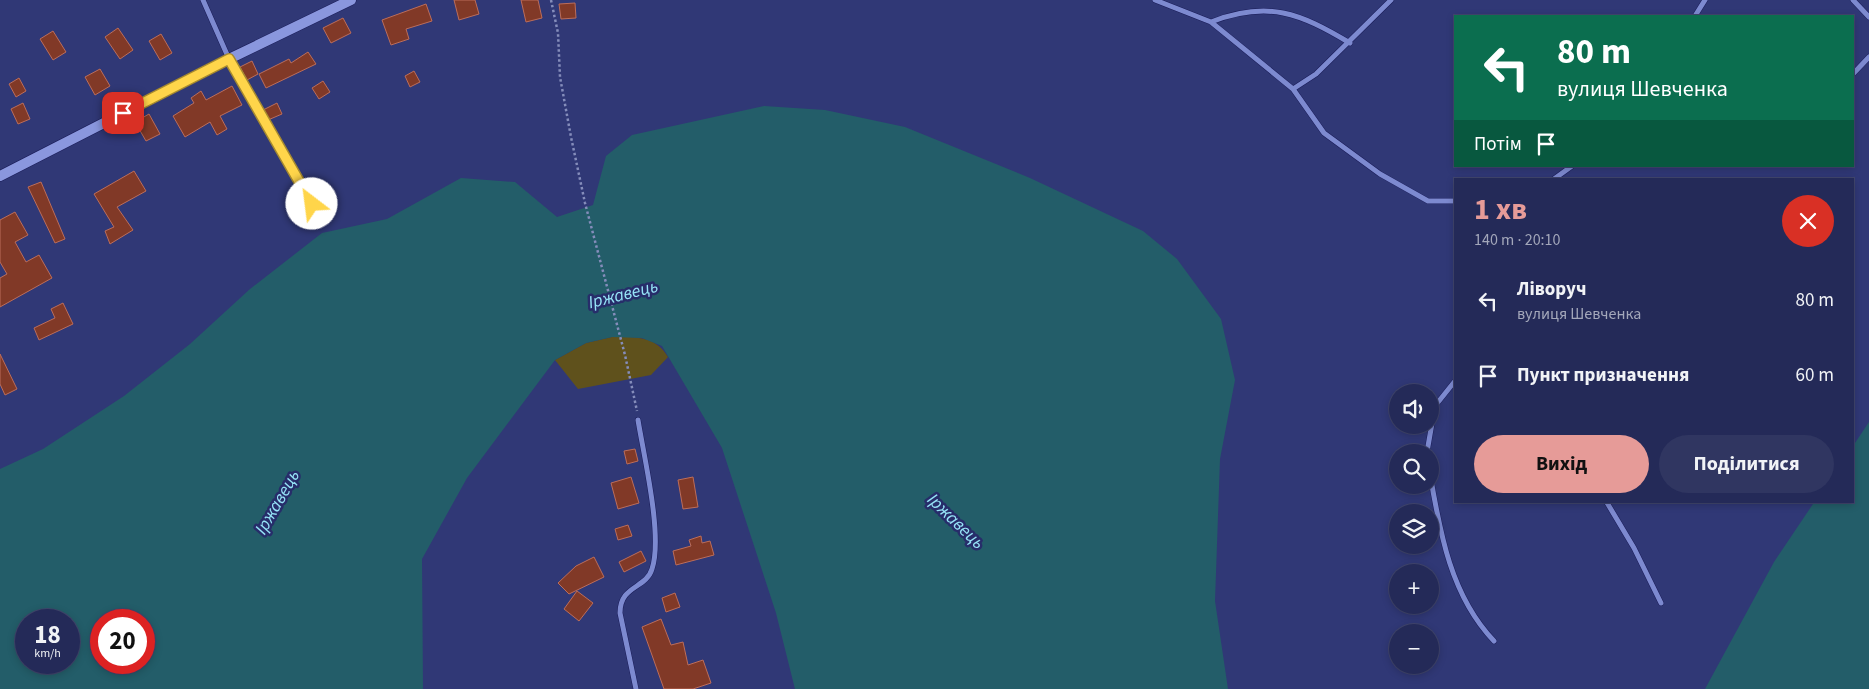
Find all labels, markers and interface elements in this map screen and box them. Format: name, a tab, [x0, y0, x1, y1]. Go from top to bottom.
text: 80 m	[1557, 27, 1631, 77]
icon: left	[1474, 35, 1539, 100]
text: вулиця Шевченка	[1557, 73, 1728, 105]
pin	[102, 92, 144, 134]
icon: arrive	[109, 99, 137, 127]
icon: arrive	[1532, 130, 1560, 158]
text: Потім	[1474, 131, 1522, 158]
position arrow	[285, 177, 337, 229]
text: 1 хв	[1474, 188, 1527, 231]
button: close	[1782, 195, 1834, 247]
text: 140 m · 20:10	[1474, 229, 1561, 251]
water label: Іржавець	[586, 274, 661, 315]
text: Ліворуч	[1517, 276, 1586, 303]
icon: left	[1474, 287, 1502, 315]
text: 80 m	[1796, 287, 1834, 314]
text: вулиця Шевченка	[1517, 303, 1641, 325]
icon: arrive	[1474, 362, 1502, 390]
text: Пункт призначення	[1517, 362, 1689, 389]
text: 60 m	[1796, 362, 1834, 389]
map controls	[1389, 384, 1439, 674]
button: sound	[1389, 384, 1439, 434]
button: Вихід	[1474, 435, 1649, 493]
button: Поділитися	[1659, 435, 1834, 493]
button: search	[1389, 444, 1439, 494]
water label: Іржавець	[249, 465, 306, 539]
water label: Іржавець	[921, 488, 990, 555]
button: layers	[1389, 504, 1439, 554]
button: +	[1389, 564, 1439, 614]
speed limit sign: 20	[90, 609, 155, 674]
text: 18	[34, 617, 61, 653]
button: −	[1389, 624, 1439, 674]
text: km/h	[34, 645, 61, 662]

